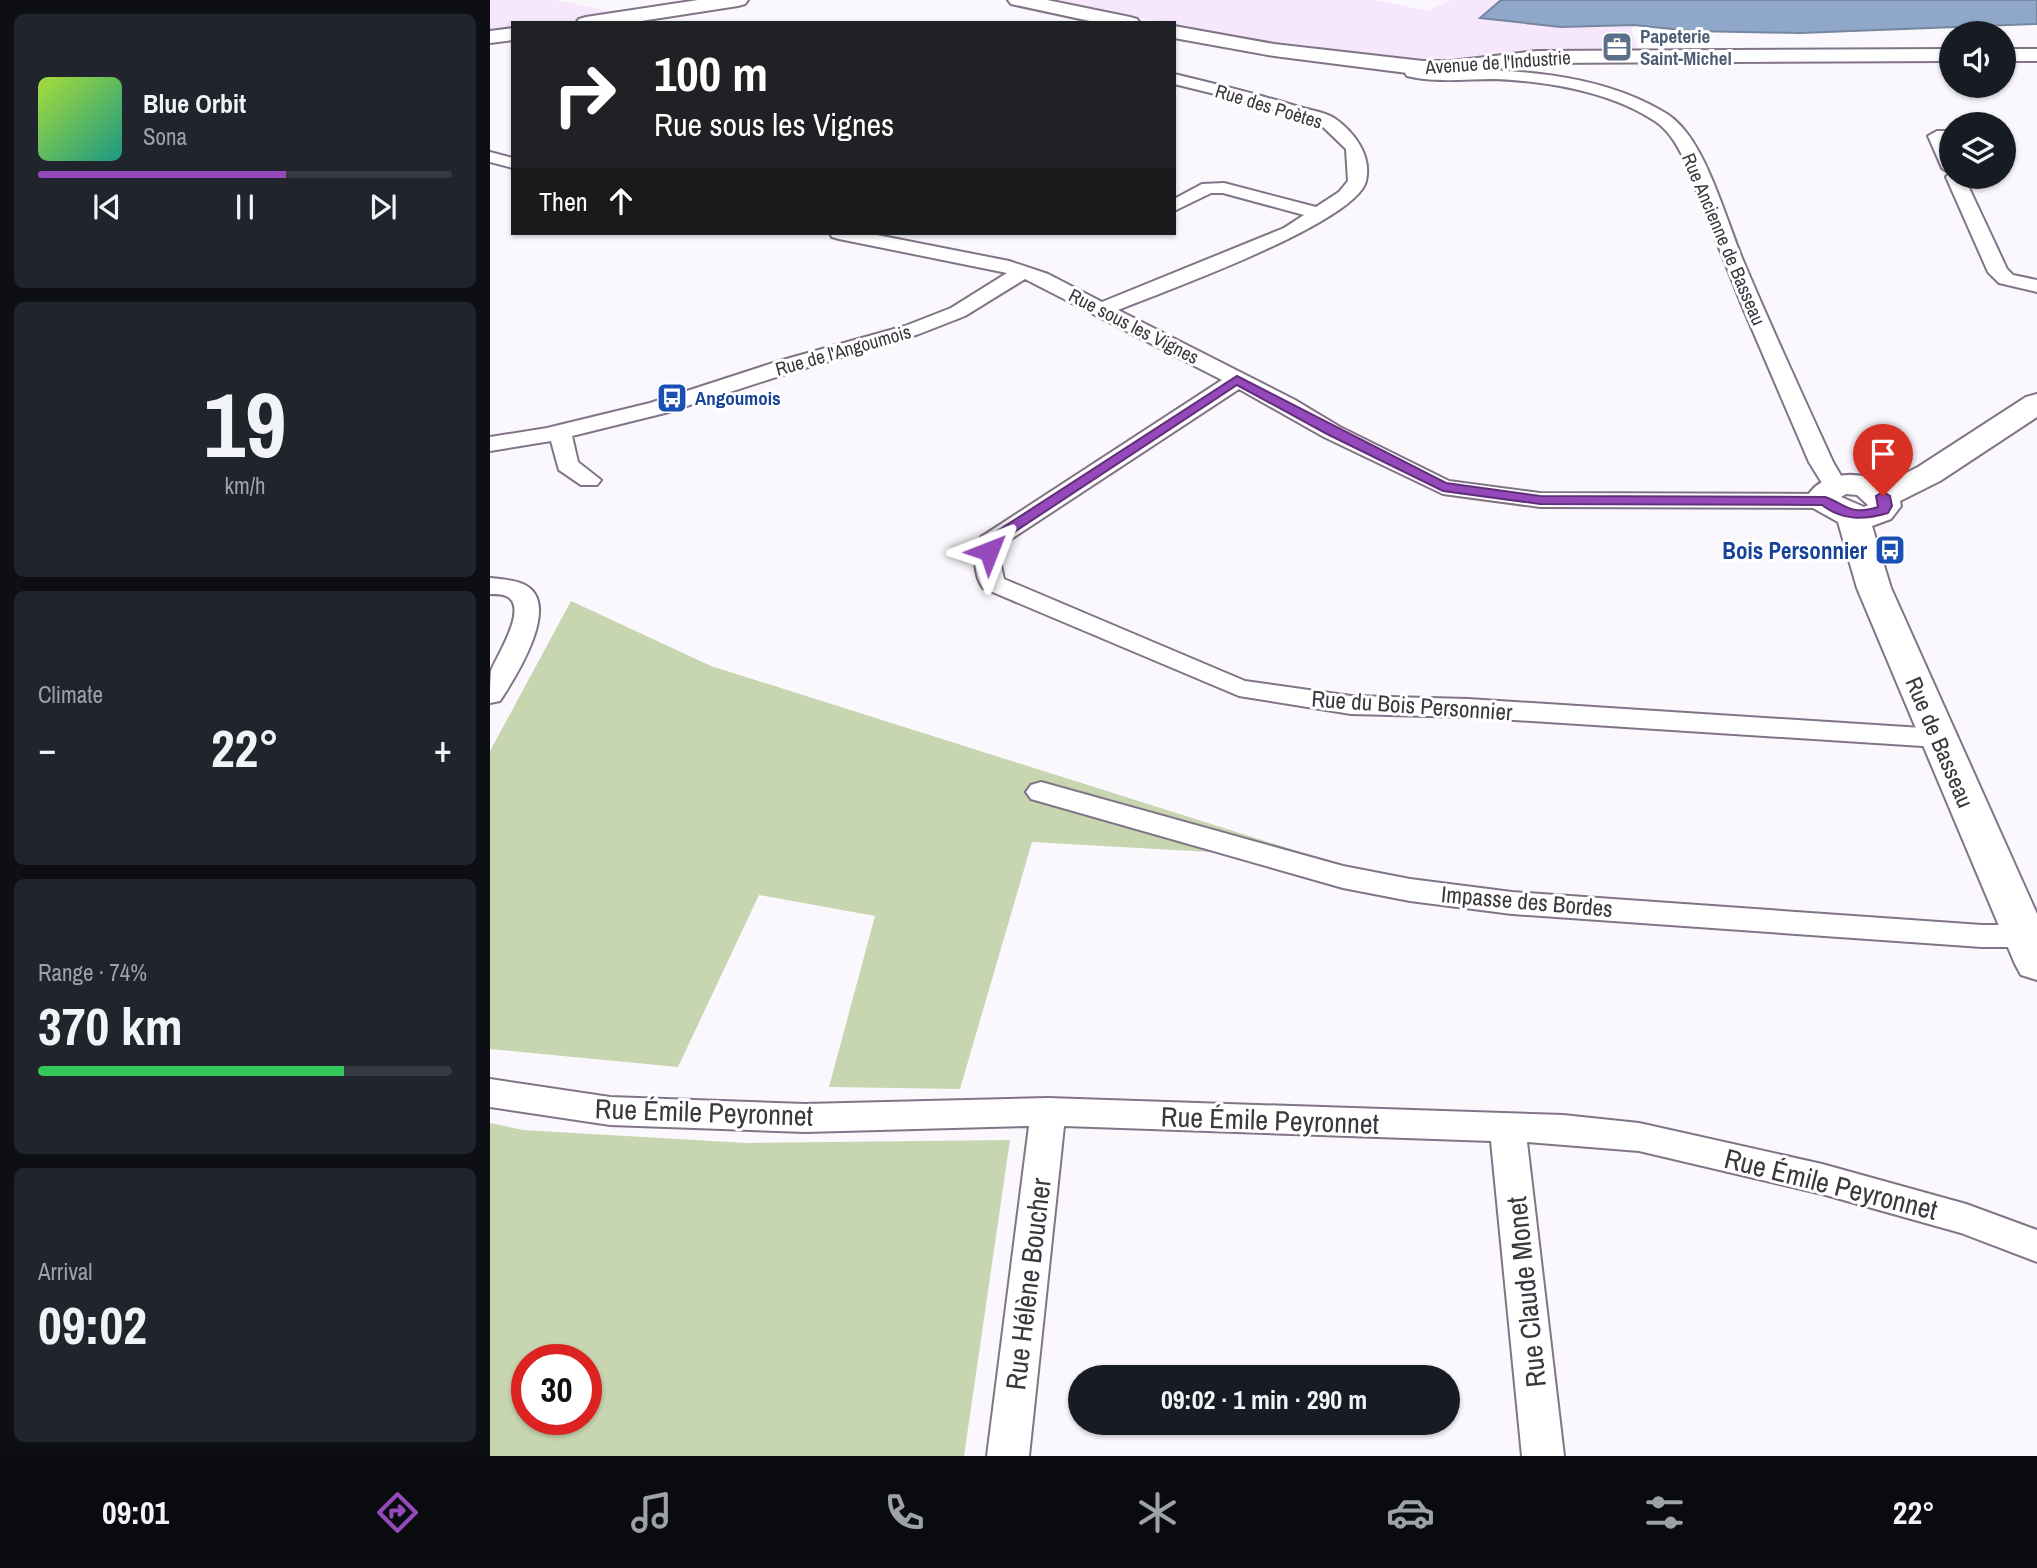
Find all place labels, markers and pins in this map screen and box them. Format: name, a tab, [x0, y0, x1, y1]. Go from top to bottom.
place label: Papeterie Saint-Michel	[1640, 23, 1732, 71]
office icon: Papeterie Saint-Michel	[1600, 30, 1634, 64]
bus stop icon: Angoumois	[655, 381, 689, 415]
place label: Angoumois	[695, 385, 781, 411]
pin	[1853, 424, 1913, 496]
bus stop icon: Bois Personnier	[1873, 533, 1907, 567]
place label: Bois Personnier	[1722, 535, 1868, 566]

